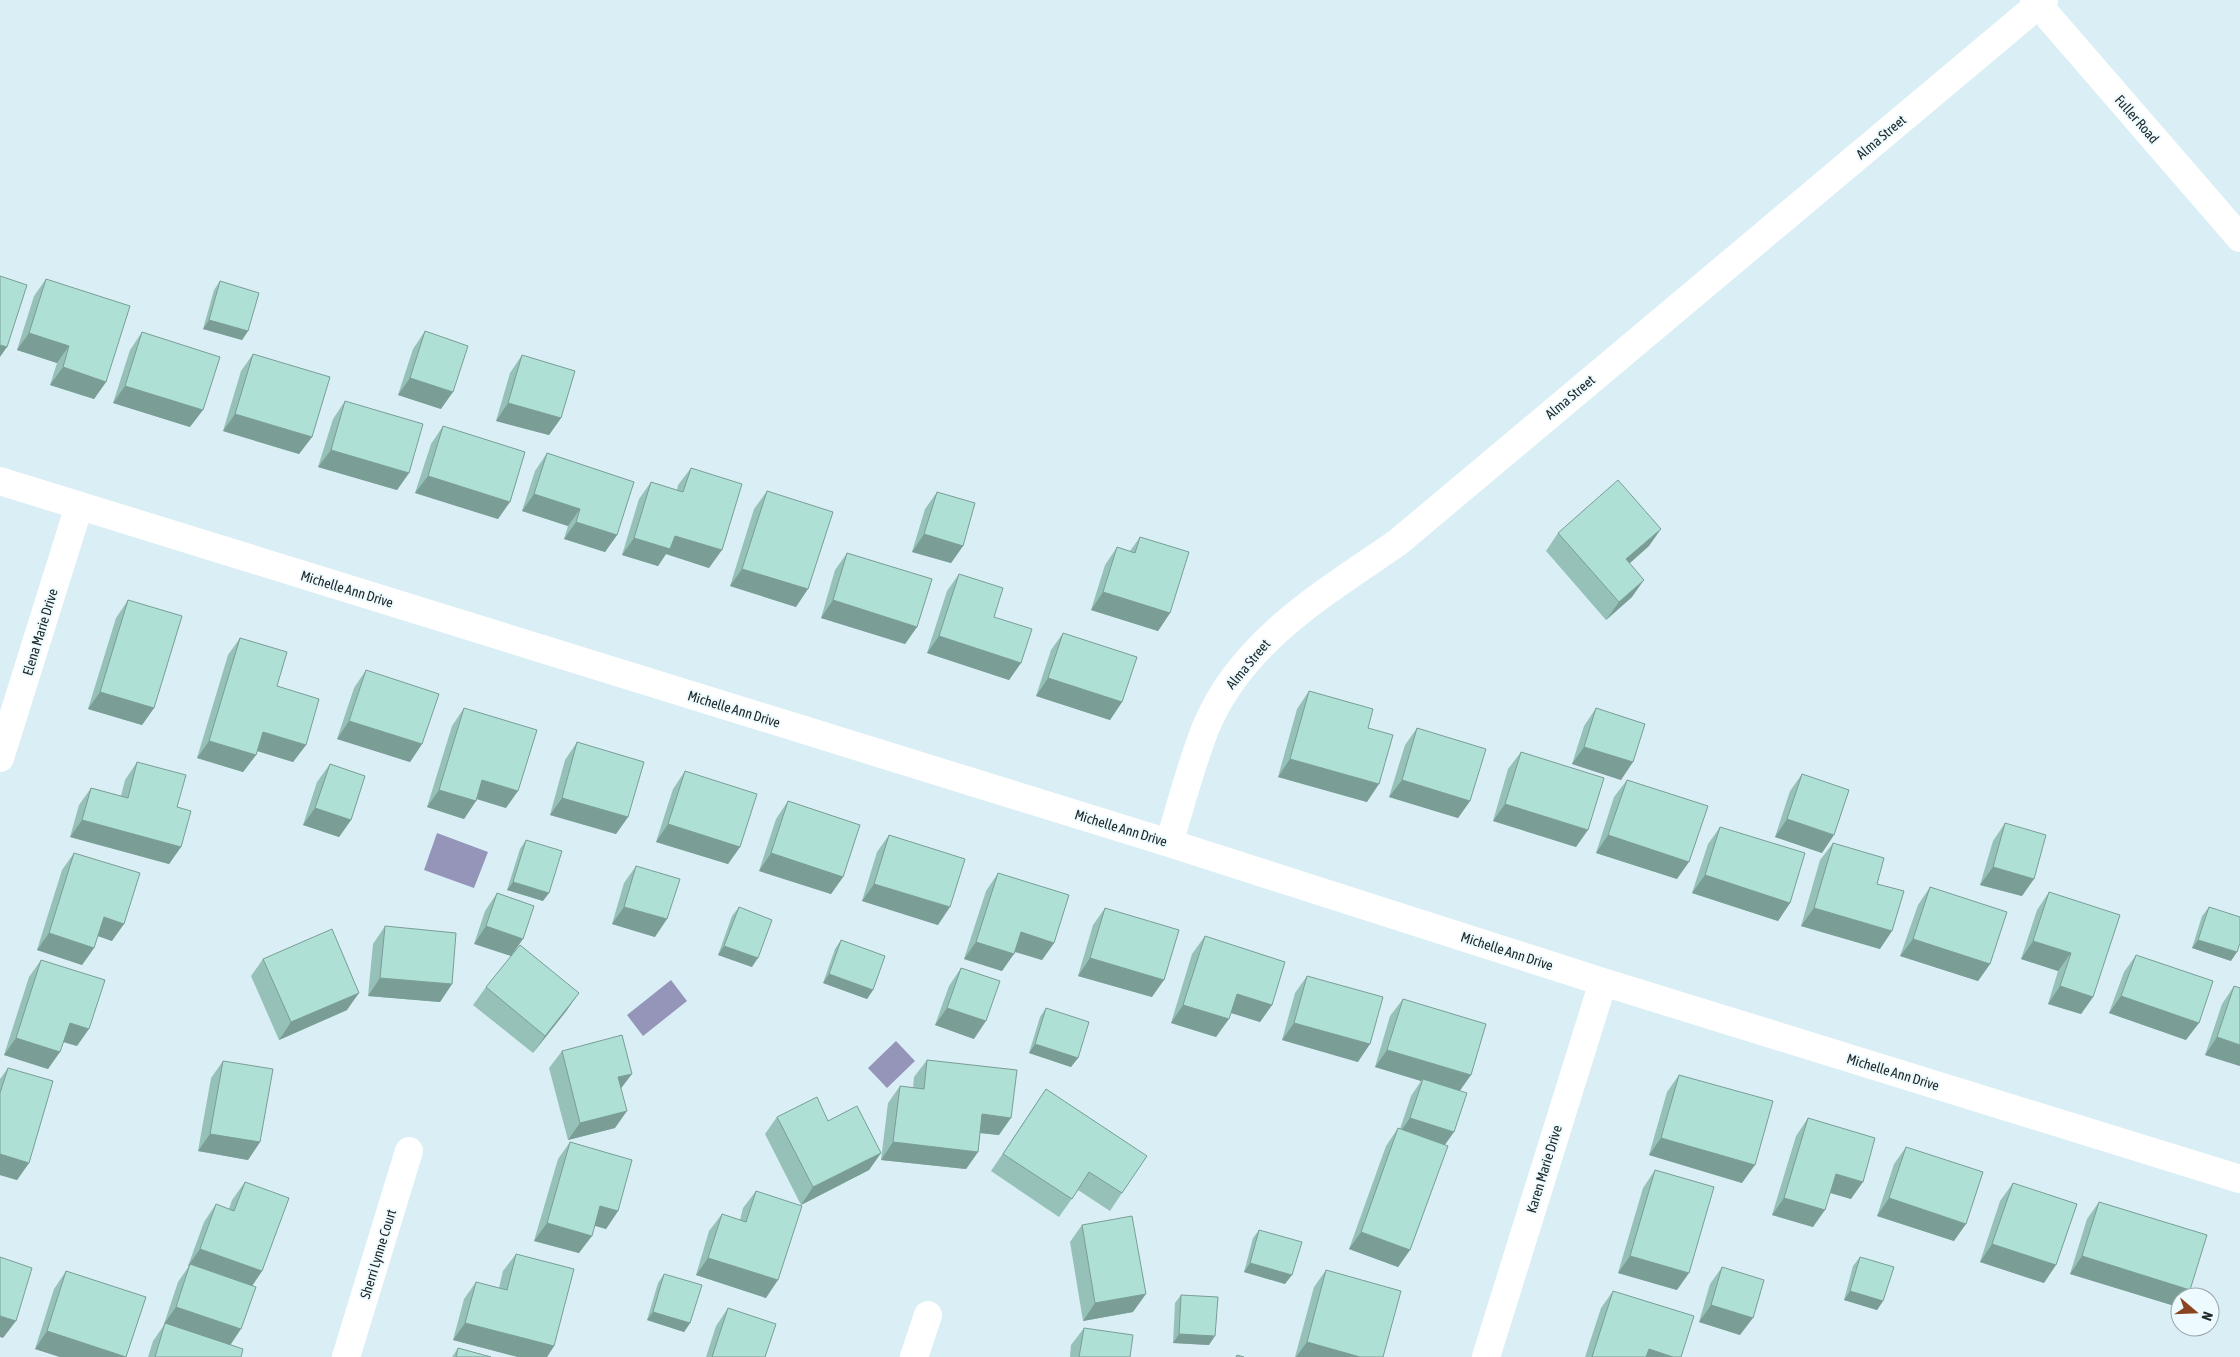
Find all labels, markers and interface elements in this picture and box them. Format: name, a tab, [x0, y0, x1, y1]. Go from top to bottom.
street label: Fuller Road	[2112, 92, 2162, 146]
street label: Alma Street	[1853, 112, 1909, 162]
street label: Alma Street	[1542, 372, 1598, 422]
street label: Michelle Ann Drive	[299, 567, 395, 611]
street label: Elena Marie Drive	[19, 587, 61, 677]
street label: Alma Street	[1223, 636, 1273, 692]
street label: Michelle Ann Drive	[686, 687, 782, 731]
street label: Michelle Ann Drive	[1073, 806, 1169, 850]
street label: Michelle Ann Drive	[1459, 929, 1555, 973]
street label: Michelle Ann Drive	[1845, 1050, 1941, 1094]
street label: Karen Marie Drive	[1523, 1123, 1565, 1215]
street label: Sherri Lynne Court	[357, 1207, 399, 1301]
north arrow	[2170, 1287, 2220, 1337]
text: N	[2198, 1310, 2216, 1323]

